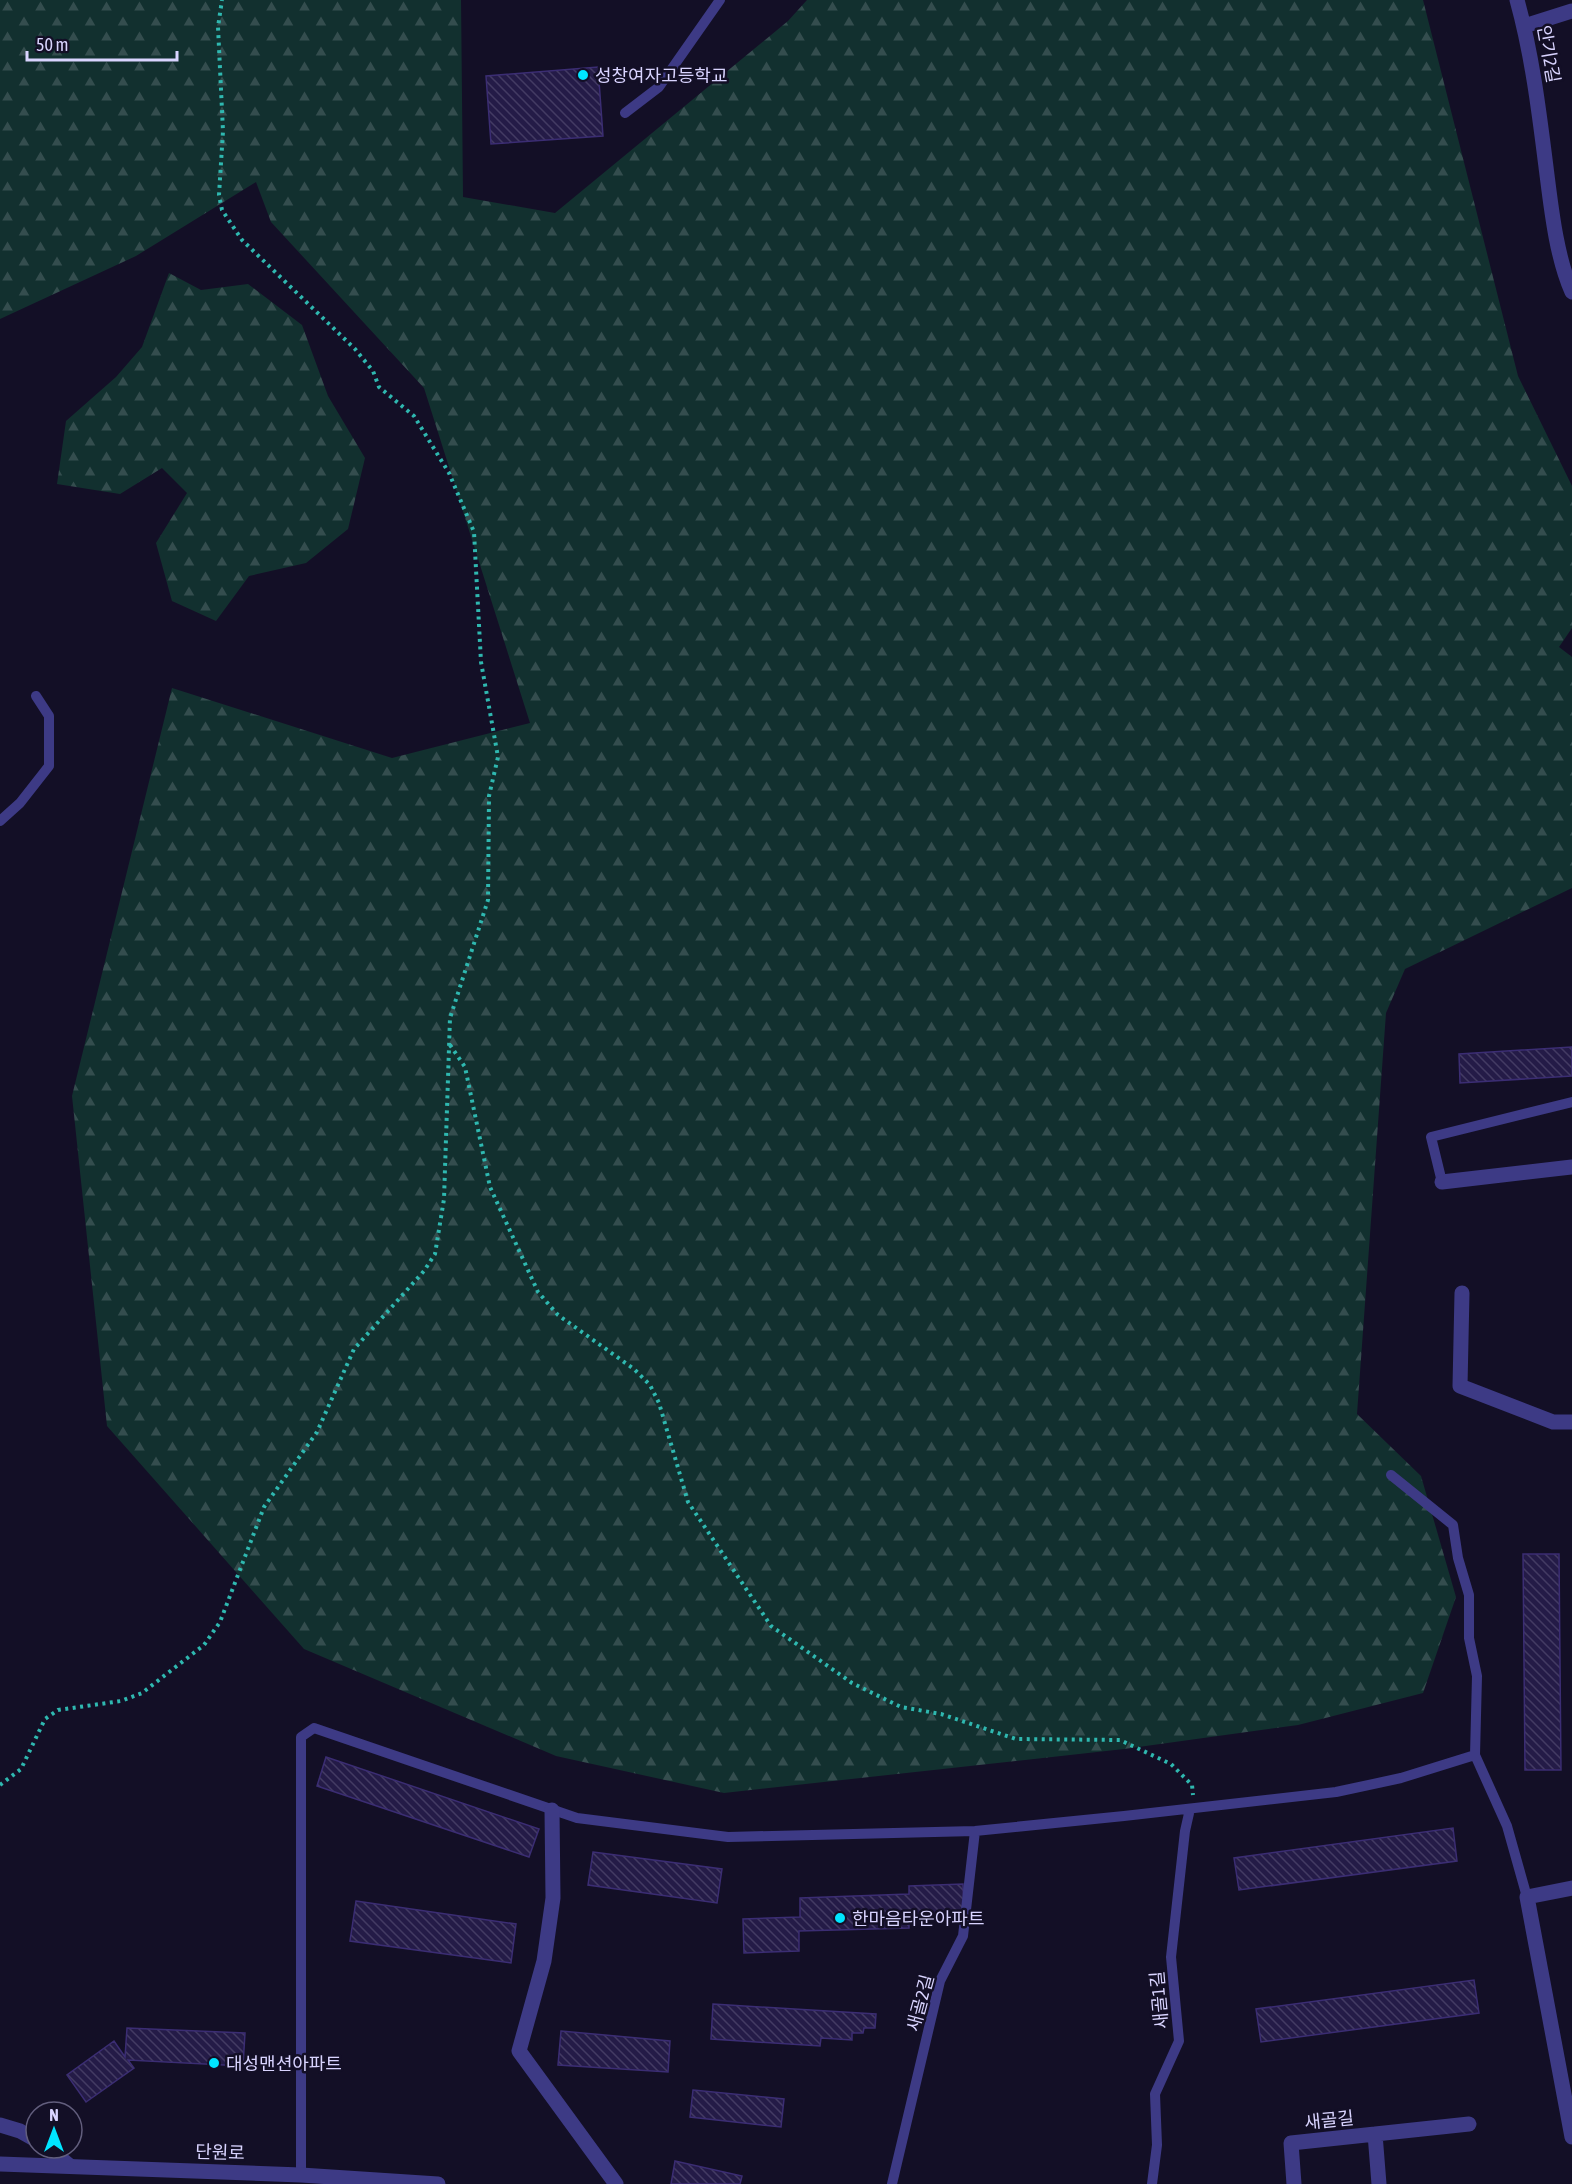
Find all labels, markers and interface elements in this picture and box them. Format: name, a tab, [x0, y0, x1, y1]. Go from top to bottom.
scale bar	[27, 24, 177, 62]
street label: 안기2길	[1534, 24, 1564, 84]
text: 50 m	[36, 34, 68, 55]
place label: 성창여자고등학교	[595, 65, 727, 86]
marker: 성창여자고등학교	[576, 68, 590, 82]
place label: 한마음타운아파트	[852, 1908, 984, 1929]
marker: 한마음타운아파트	[833, 1911, 847, 1925]
street label: 새골1길	[1146, 1970, 1172, 2030]
street label: 새골2길	[902, 1972, 938, 2034]
place label: 대성맨션아파트	[226, 2053, 342, 2074]
marker: 대성맨션아파트	[207, 2056, 221, 2070]
north arrow	[24, 2100, 84, 2160]
text: N	[49, 2106, 59, 2124]
street label: 새골길	[1303, 2107, 1355, 2133]
street label: 단원로	[195, 2141, 245, 2163]

